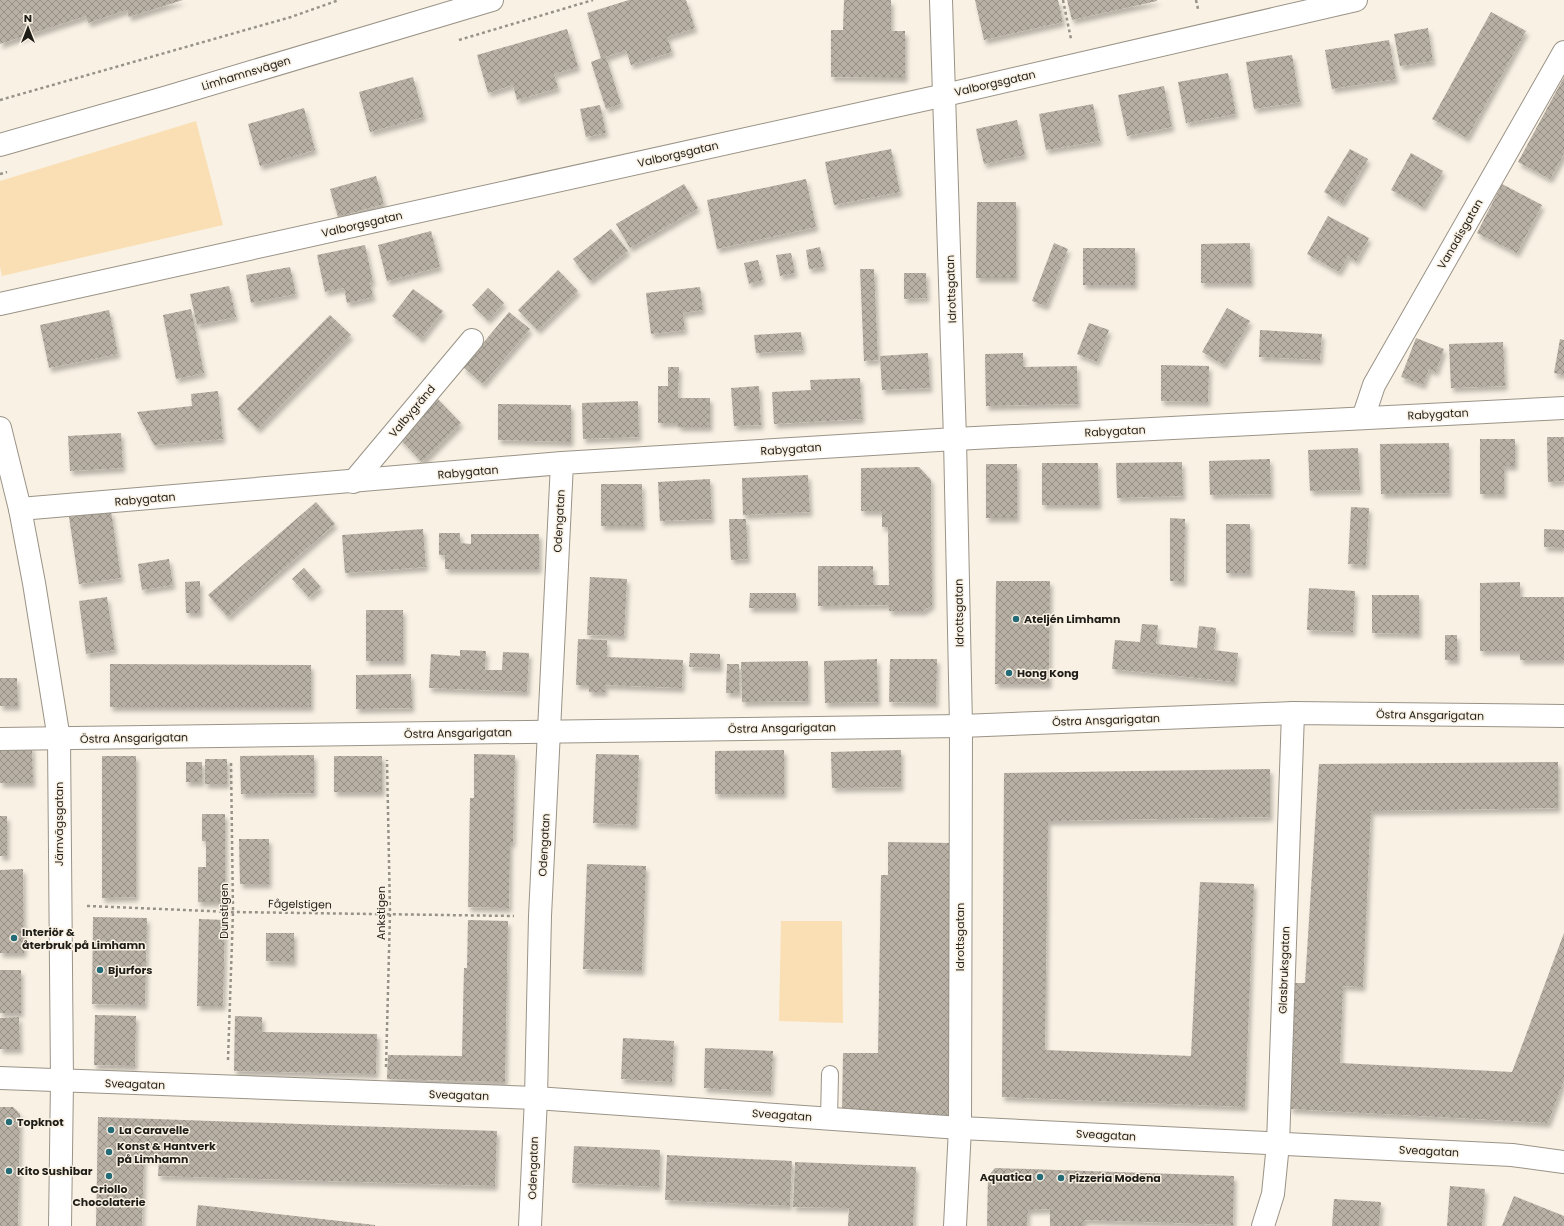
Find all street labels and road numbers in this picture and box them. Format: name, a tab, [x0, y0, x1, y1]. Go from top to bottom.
street label: Limhamnsvägen	[200, 52, 292, 94]
street label: Valborgsgatan	[953, 66, 1037, 100]
street label: Valborgsgatan	[636, 137, 720, 171]
street label: Vanadisgatan	[1433, 196, 1487, 272]
street label: Valborgsgatan	[320, 207, 404, 241]
street label: Idrottsgatan	[942, 255, 960, 323]
street label: Valbygränd	[385, 381, 439, 441]
street label: Rabygatan	[1407, 404, 1469, 424]
street label: Rabygatan	[1084, 421, 1146, 441]
street label: Rabygatan	[760, 439, 822, 459]
street label: Rabygatan	[437, 461, 499, 483]
street label: Rabygatan	[114, 488, 176, 510]
street label: Odengatan	[549, 489, 569, 553]
street label: Idrottsgatan	[950, 579, 968, 647]
street label: Östra Ansgarigatan	[1376, 706, 1484, 724]
street label: Östra Ansgarigatan	[1052, 710, 1160, 730]
street label: Östra Ansgarigatan	[728, 719, 836, 737]
street label: Östra Ansgarigatan	[404, 724, 512, 742]
street label: Östra Ansgarigatan	[80, 729, 188, 747]
street label: Järnvägsgatan	[51, 782, 67, 866]
street label: Odengatan	[534, 813, 554, 877]
street label: Dunstigen	[216, 883, 232, 939]
street label: Ankstigen	[373, 886, 389, 940]
street label: Fågelstigen	[268, 895, 332, 913]
street label: Idrottsgatan	[952, 903, 968, 971]
street label: Glasbruksgatan	[1274, 926, 1294, 1014]
street label: Sveagatan	[105, 1075, 165, 1093]
street label: Sveagatan	[429, 1086, 489, 1104]
street label: Sveagatan	[751, 1105, 813, 1125]
street label: Sveagatan	[1075, 1125, 1137, 1145]
street label: Odengatan	[524, 1136, 542, 1200]
street label: Sveagatan	[1398, 1141, 1460, 1161]

